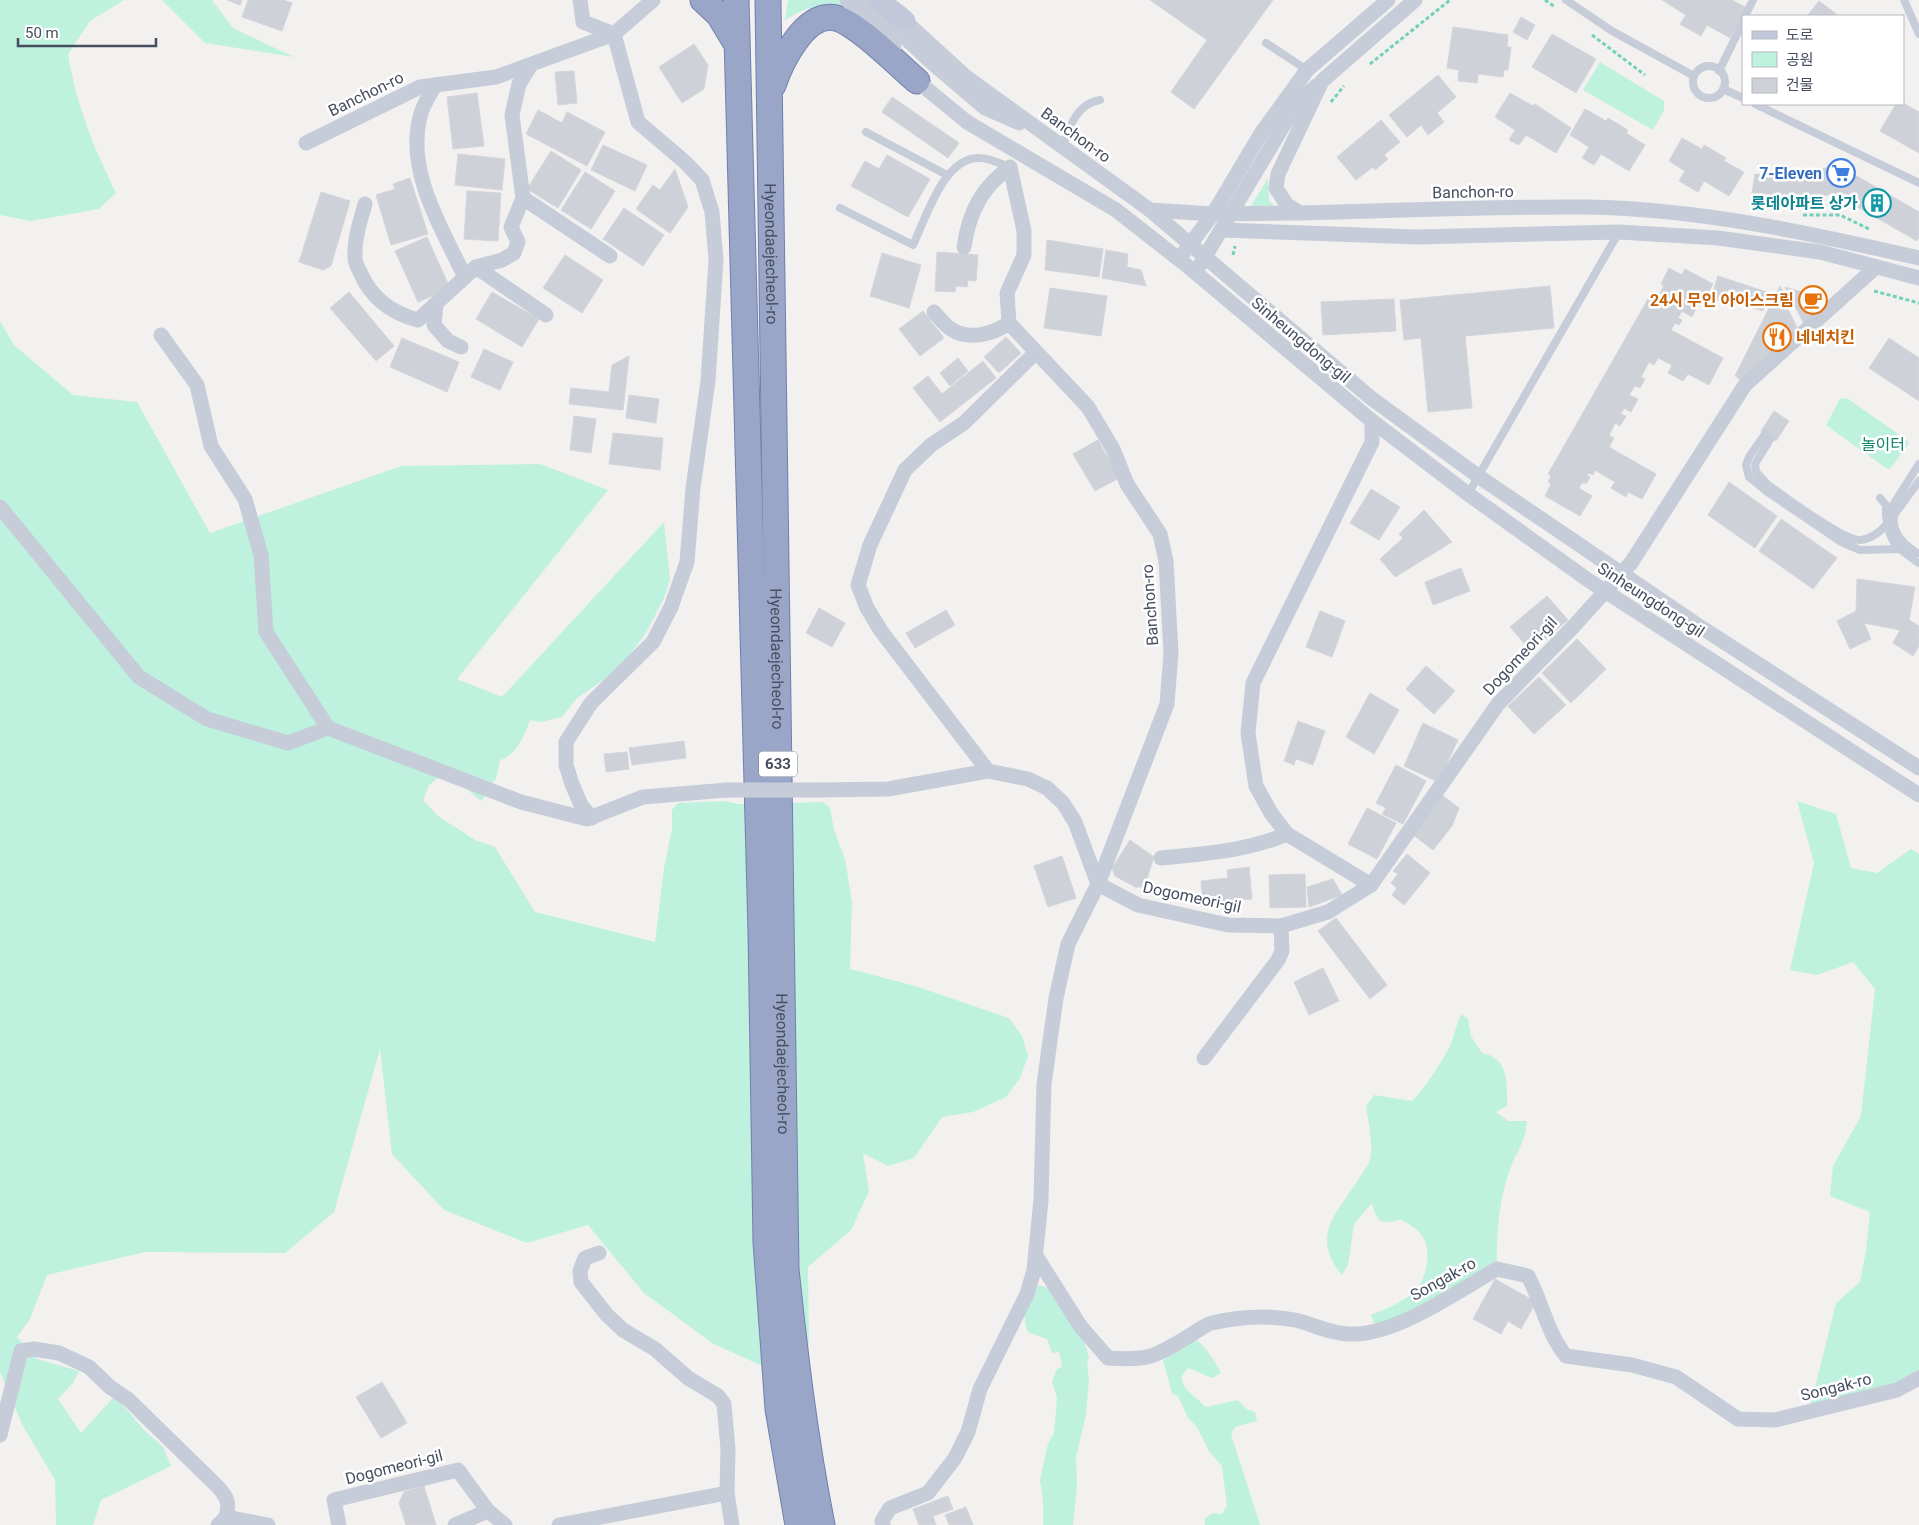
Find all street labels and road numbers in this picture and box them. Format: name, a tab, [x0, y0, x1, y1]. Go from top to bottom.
street label: Banchon-ro	[325, 68, 407, 120]
street label: Banchon-ro	[1037, 103, 1115, 167]
street label: Banchon-ro	[1432, 182, 1514, 202]
street label: Hyeondaejecheol-ro	[761, 183, 782, 325]
street label: Sinheungdong-gil	[1248, 293, 1354, 387]
street label: Sinheungdong-gil	[1594, 558, 1708, 642]
street label: Banchon-ro	[1138, 564, 1162, 646]
street label: Hyeondaejecheol-ro	[767, 588, 788, 730]
street label: Dogomeori-gil	[1479, 613, 1561, 699]
road number: 633	[759, 752, 797, 776]
street label: Dogomeori-gil	[1141, 877, 1243, 917]
street label: Hyeondaejecheol-ro	[773, 993, 794, 1135]
street label: Songak-ro	[1407, 1253, 1479, 1305]
street label: Songak-ro	[1799, 1369, 1873, 1405]
street label: Dogomeori-gil	[343, 1446, 445, 1488]

